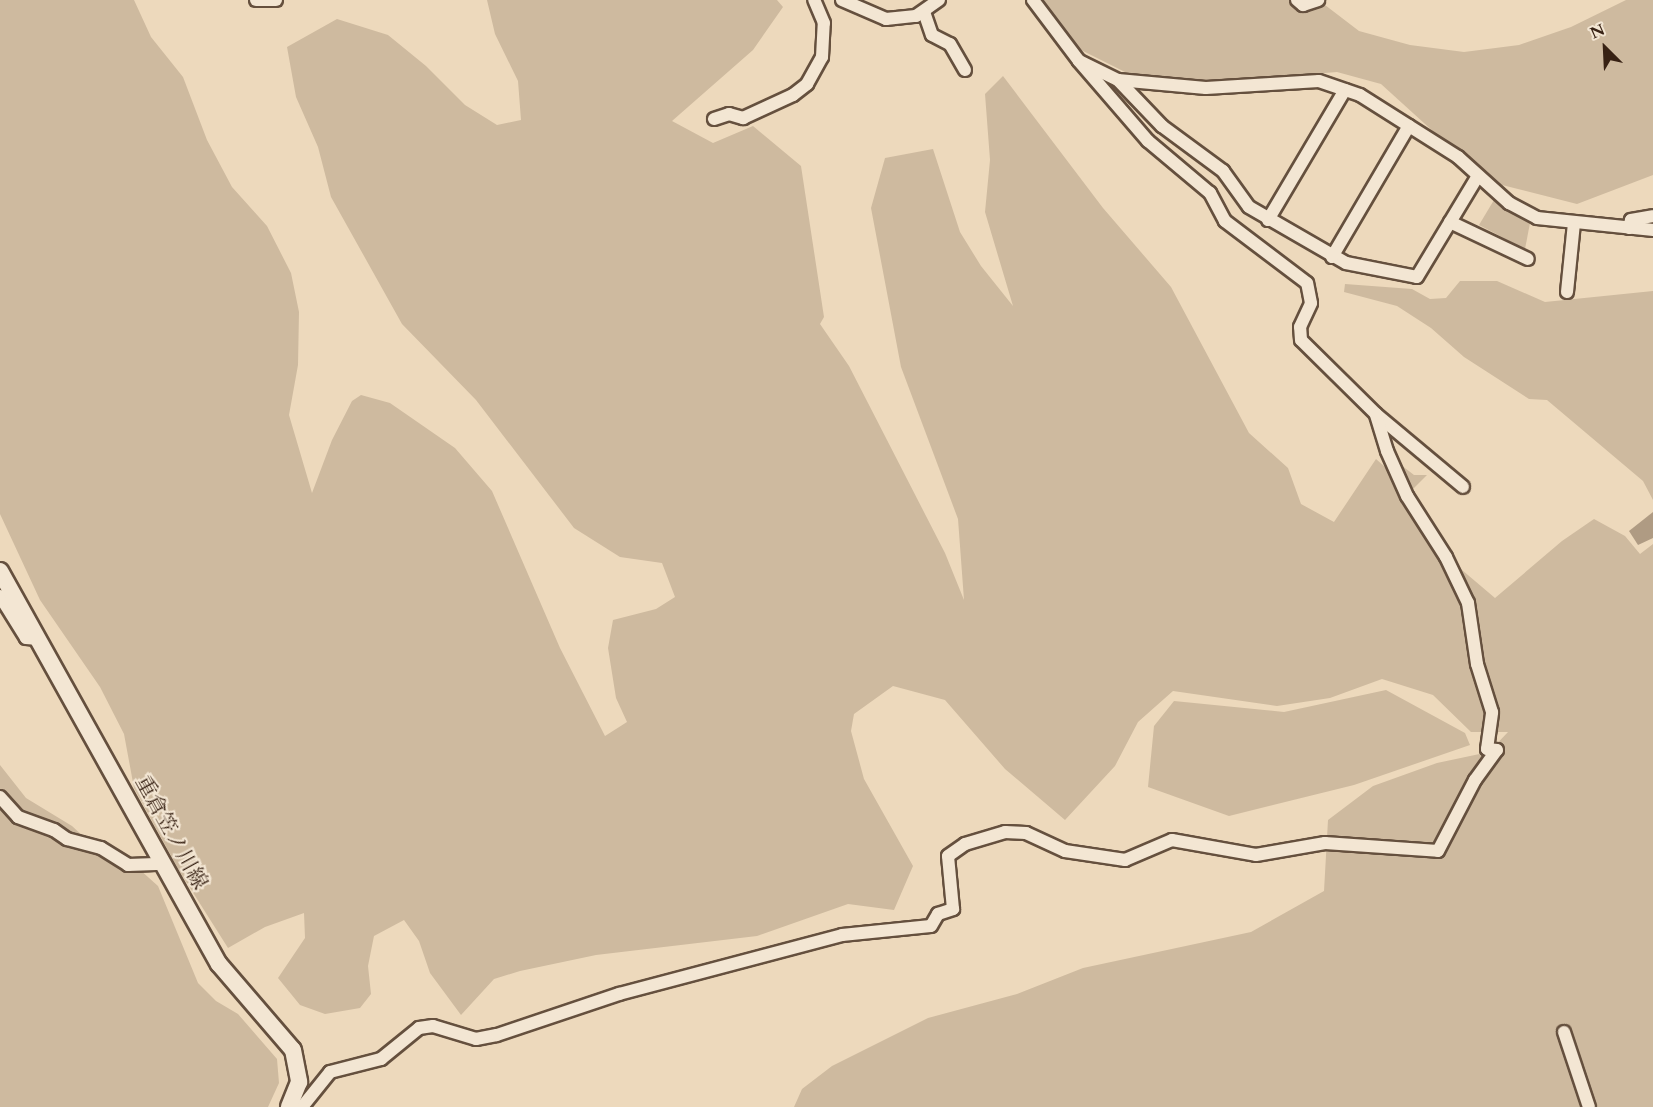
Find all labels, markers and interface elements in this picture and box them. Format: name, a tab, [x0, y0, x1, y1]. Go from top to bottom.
north arrow	[1575, 18, 1635, 78]
text: N	[1587, 19, 1608, 44]
street label: 重倉笠ノ川線	[129, 772, 213, 894]

